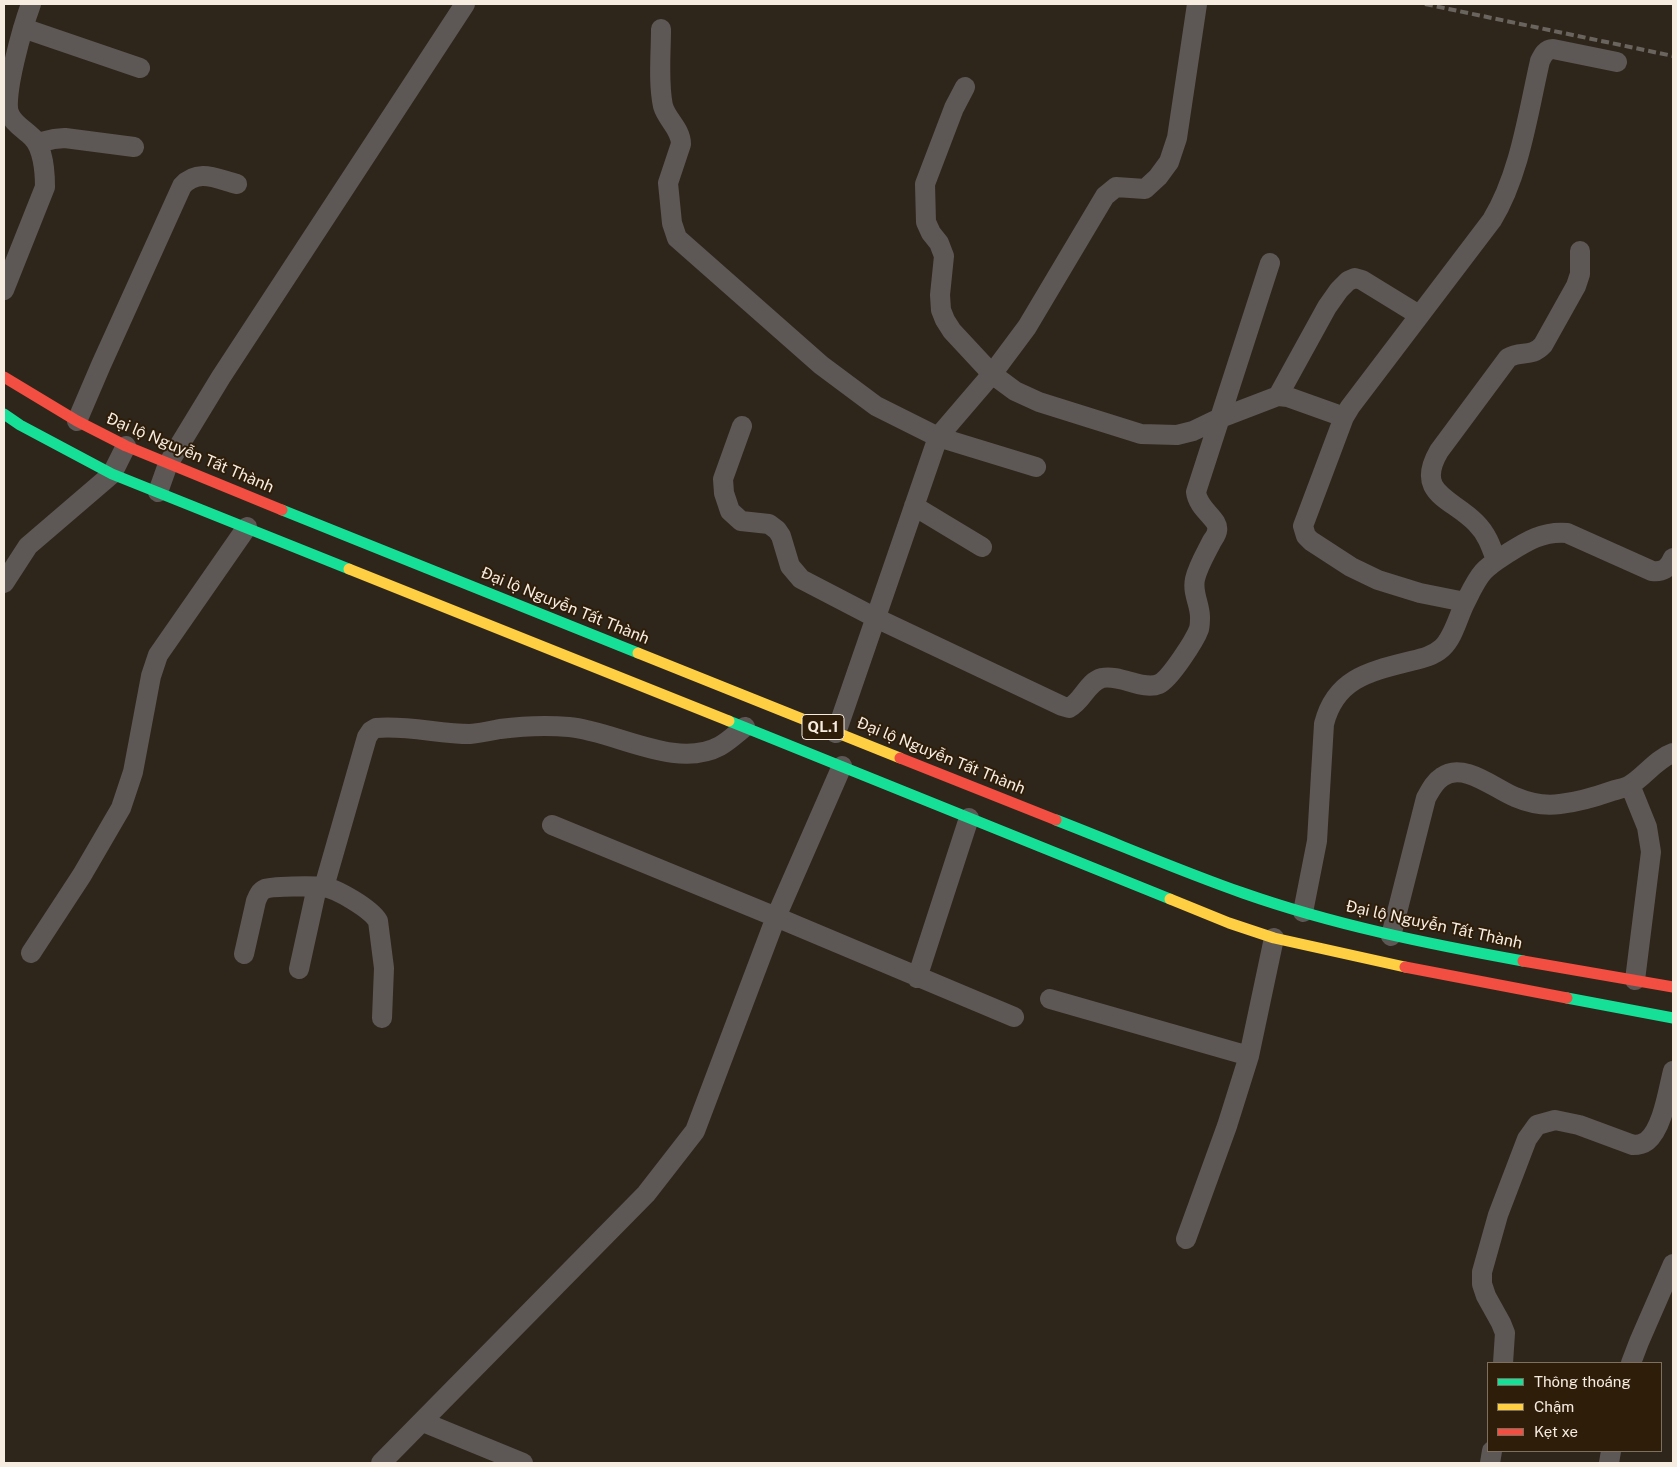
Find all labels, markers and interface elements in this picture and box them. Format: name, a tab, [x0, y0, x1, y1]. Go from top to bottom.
street label: Đại lộ Nguyễn Tất Thành	[103, 409, 277, 497]
street label: Đại lộ Nguyễn Tất Thành	[478, 563, 652, 649]
street label: Đại lộ Nguyễn Tất Thành	[854, 713, 1028, 799]
road number: QL.1	[802, 714, 844, 740]
street label: Đại lộ Nguyễn Tất Thành	[1344, 897, 1524, 953]
legend	[1487, 1362, 1662, 1452]
text: Thông thoáng	[1534, 1373, 1631, 1390]
text: Chậm	[1534, 1398, 1574, 1415]
text: Kẹt xe	[1534, 1423, 1578, 1440]

